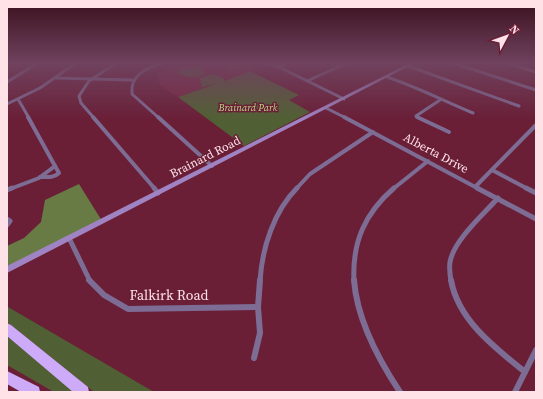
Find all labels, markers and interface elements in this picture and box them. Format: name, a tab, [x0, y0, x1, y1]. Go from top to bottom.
north arrow	[487, 16, 527, 56]
text: N	[506, 22, 522, 38]
park label: Brainard Park	[218, 101, 278, 114]
street label: Alberta Drive	[401, 129, 471, 177]
street label: Brainard Road	[167, 132, 243, 182]
street label: Falkirk Road	[129, 285, 209, 305]

